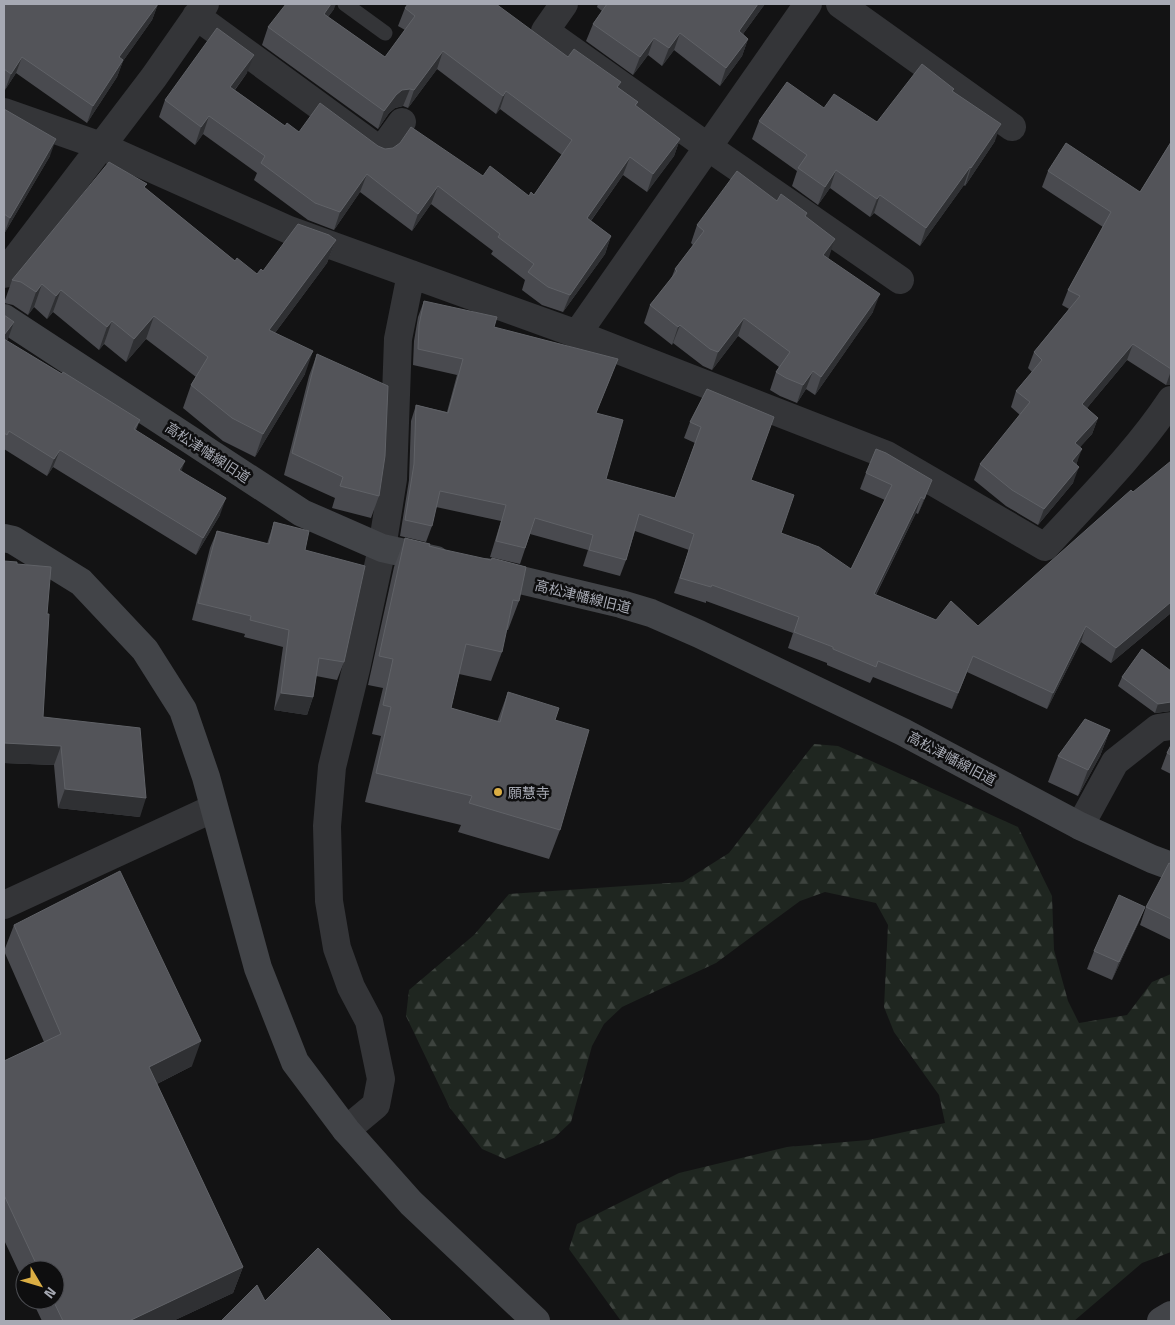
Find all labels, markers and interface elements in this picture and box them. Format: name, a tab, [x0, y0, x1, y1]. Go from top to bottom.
street label: 高松津幡線旧道	[161, 417, 255, 487]
street label: 高松津幡線旧道	[533, 574, 633, 618]
street label: 高松津幡線旧道	[904, 726, 1000, 790]
place label: 願慧寺	[508, 782, 550, 803]
marker: 願慧寺	[492, 786, 504, 798]
north arrow	[15, 1260, 65, 1310]
text: N	[39, 1283, 62, 1304]

